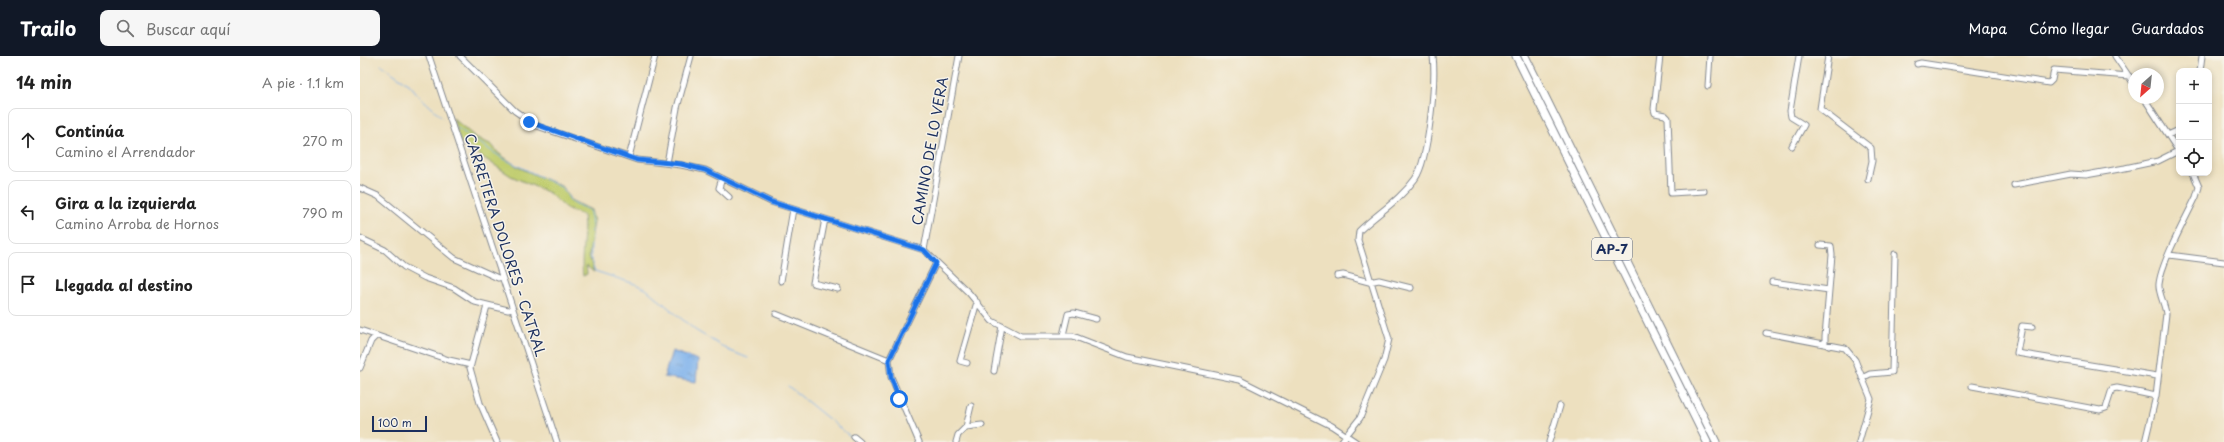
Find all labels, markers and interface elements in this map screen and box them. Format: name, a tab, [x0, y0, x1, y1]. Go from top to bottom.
search box	[100, 10, 380, 46]
text: Trailo	[20, 14, 76, 42]
icon: search	[114, 17, 136, 39]
text: Buscar aquí	[146, 17, 230, 40]
text: Mapa	[1969, 18, 2007, 39]
text: Cómo llegar	[2029, 18, 2109, 39]
text: Guardados	[2131, 18, 2204, 39]
north arrow	[2128, 68, 2164, 104]
map controls	[2176, 68, 2212, 176]
button: +	[2176, 68, 2212, 104]
text: 14 min	[16, 69, 72, 95]
text: A pie · 1.1 km	[262, 73, 344, 92]
street label: CAMINO DE LO VERA	[906, 75, 953, 227]
button: −	[2176, 104, 2212, 140]
route end	[520, 113, 538, 131]
text: Continúa	[55, 119, 124, 142]
icon: ahead	[17, 129, 39, 151]
text: 270 m	[302, 131, 343, 150]
street label: CARRETERA DOLORES - CATRAL	[459, 131, 552, 359]
button: locate	[2176, 140, 2212, 176]
text: Camino el Arrendador	[55, 142, 195, 161]
text: Gira a la izquierda	[55, 191, 196, 214]
icon: left	[17, 201, 39, 223]
text: 790 m	[302, 203, 343, 222]
text: Camino Arroba de Hornos	[55, 214, 219, 233]
road number: AP-7	[1592, 238, 1632, 260]
icon: arrive	[17, 273, 39, 295]
text: Llegada al destino	[55, 273, 193, 296]
route start	[890, 390, 908, 408]
scale bar	[372, 414, 427, 433]
text: 100 m	[378, 414, 412, 431]

